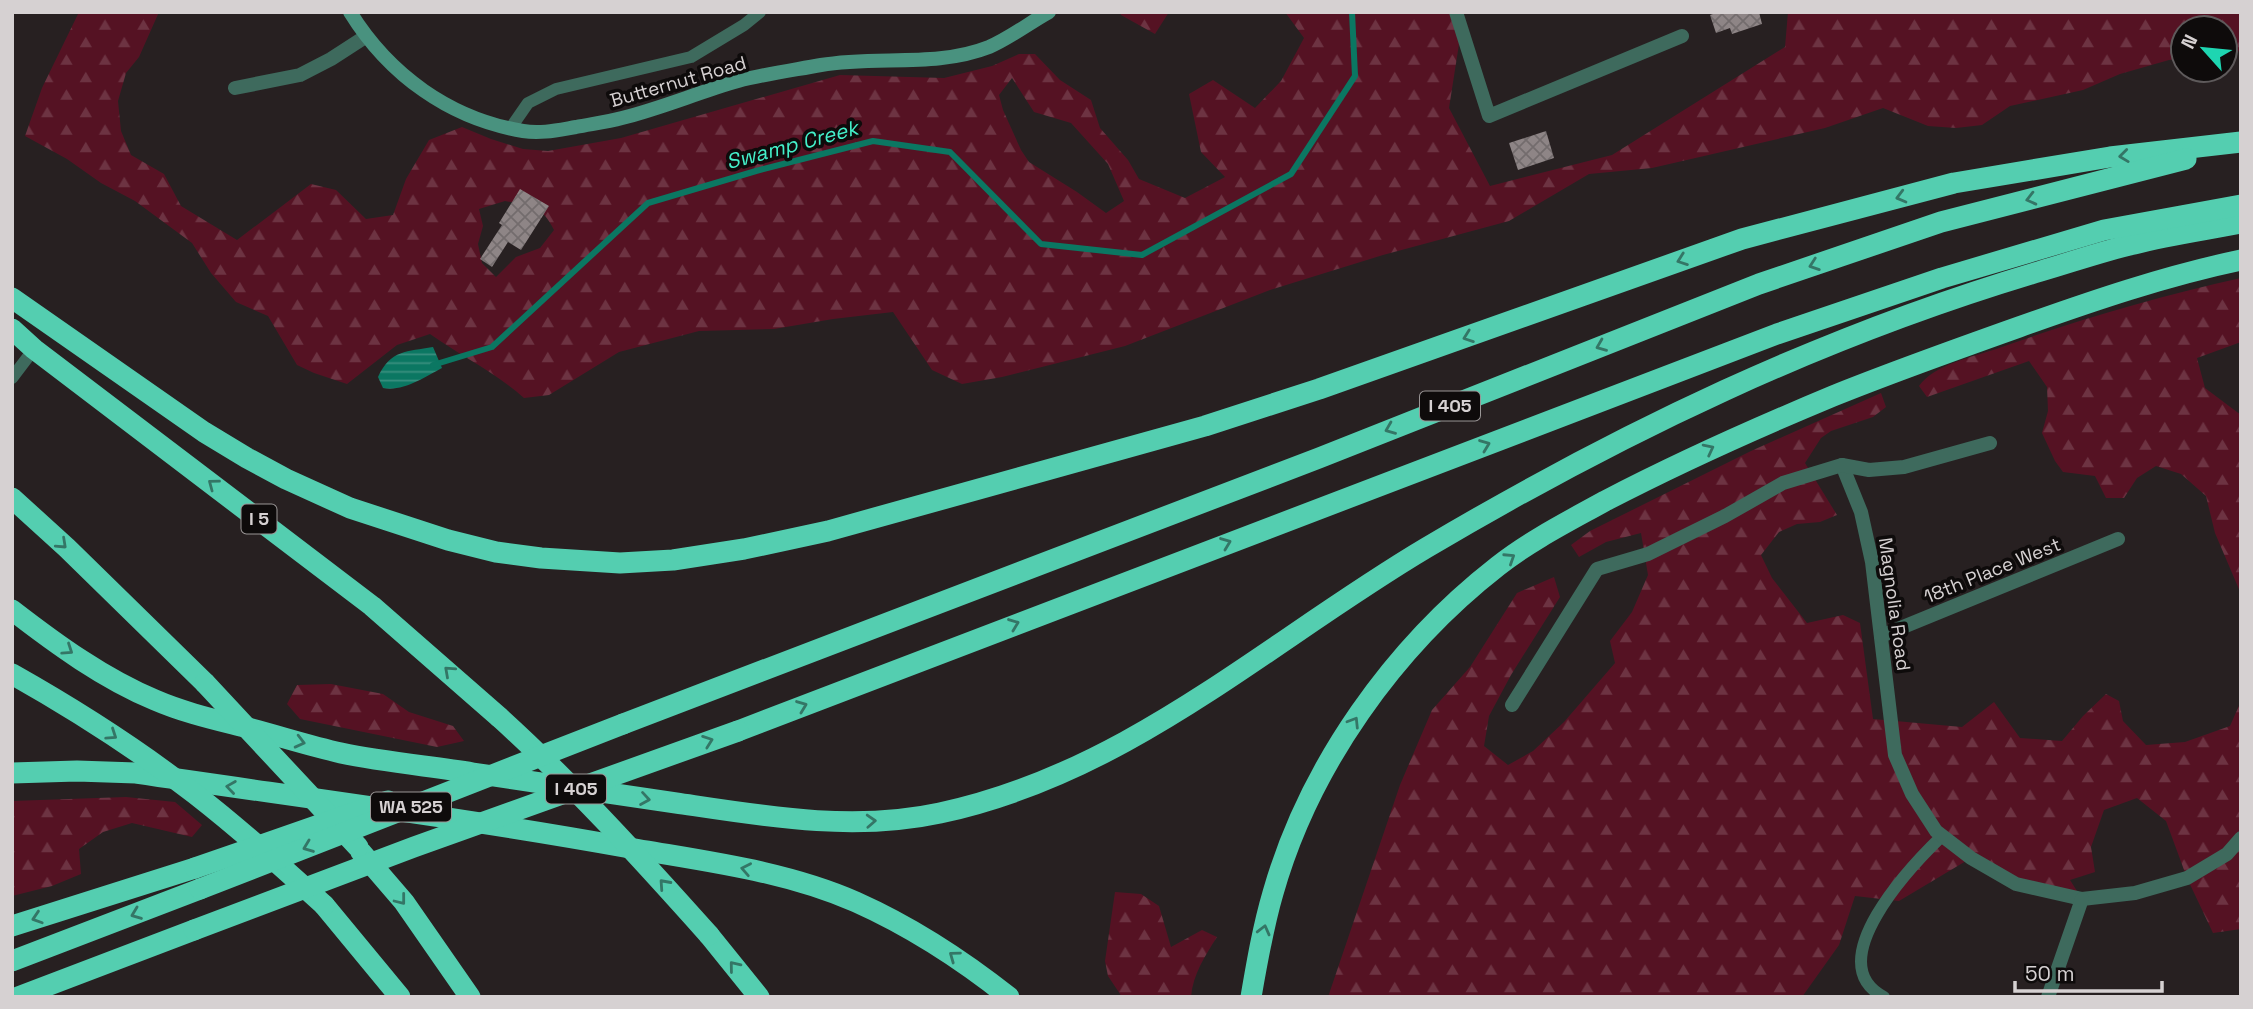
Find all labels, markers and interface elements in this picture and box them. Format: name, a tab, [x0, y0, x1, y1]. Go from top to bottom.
north arrow	[2169, 14, 2239, 84]
text: N	[2175, 30, 2203, 53]
street label: Butternut Road	[607, 50, 749, 113]
water label: Swamp Creek	[723, 113, 864, 175]
one-way arrow	[2118, 148, 2130, 163]
one-way arrow	[1895, 189, 1907, 204]
one-way arrow	[2026, 191, 2038, 205]
one-way arrow	[1677, 252, 1689, 266]
one-way arrow	[1808, 257, 1821, 271]
one-way arrow	[1463, 329, 1475, 343]
one-way arrow	[1596, 337, 1608, 351]
road number: I 405	[1420, 392, 1480, 420]
one-way arrow	[1384, 421, 1396, 435]
one-way arrow	[1478, 439, 1490, 453]
one-way arrow	[1702, 443, 1714, 457]
one-way arrow	[209, 479, 221, 492]
road number: I 5	[242, 504, 276, 534]
street label: 18th Place West	[1920, 532, 2064, 609]
one-way arrow	[54, 536, 67, 549]
street label: Magnolia Road	[1873, 536, 1916, 672]
one-way arrow	[1220, 537, 1232, 551]
one-way arrow	[1502, 553, 1515, 566]
one-way arrow	[1007, 618, 1019, 632]
one-way arrow	[60, 642, 73, 655]
one-way arrow	[444, 667, 457, 679]
one-way arrow	[795, 700, 807, 714]
one-way arrow	[1345, 717, 1358, 730]
one-way arrow	[104, 727, 117, 739]
one-way arrow	[294, 734, 306, 748]
one-way arrow	[702, 735, 714, 749]
road number: I 405	[546, 774, 606, 804]
one-way arrow	[225, 780, 237, 795]
one-way arrow	[639, 791, 651, 806]
road number: WA 525	[371, 792, 451, 822]
one-way arrow	[866, 813, 877, 828]
one-way arrow	[303, 839, 315, 853]
one-way arrow	[740, 863, 752, 878]
one-way arrow	[660, 879, 672, 892]
one-way arrow	[393, 892, 406, 905]
one-way arrow	[131, 905, 143, 919]
one-way arrow	[31, 910, 43, 925]
one-way arrow	[1256, 924, 1270, 936]
scale bar	[2015, 950, 2162, 994]
one-way arrow	[949, 952, 962, 964]
text: 50 m	[2025, 960, 2075, 987]
one-way arrow	[730, 961, 742, 974]

